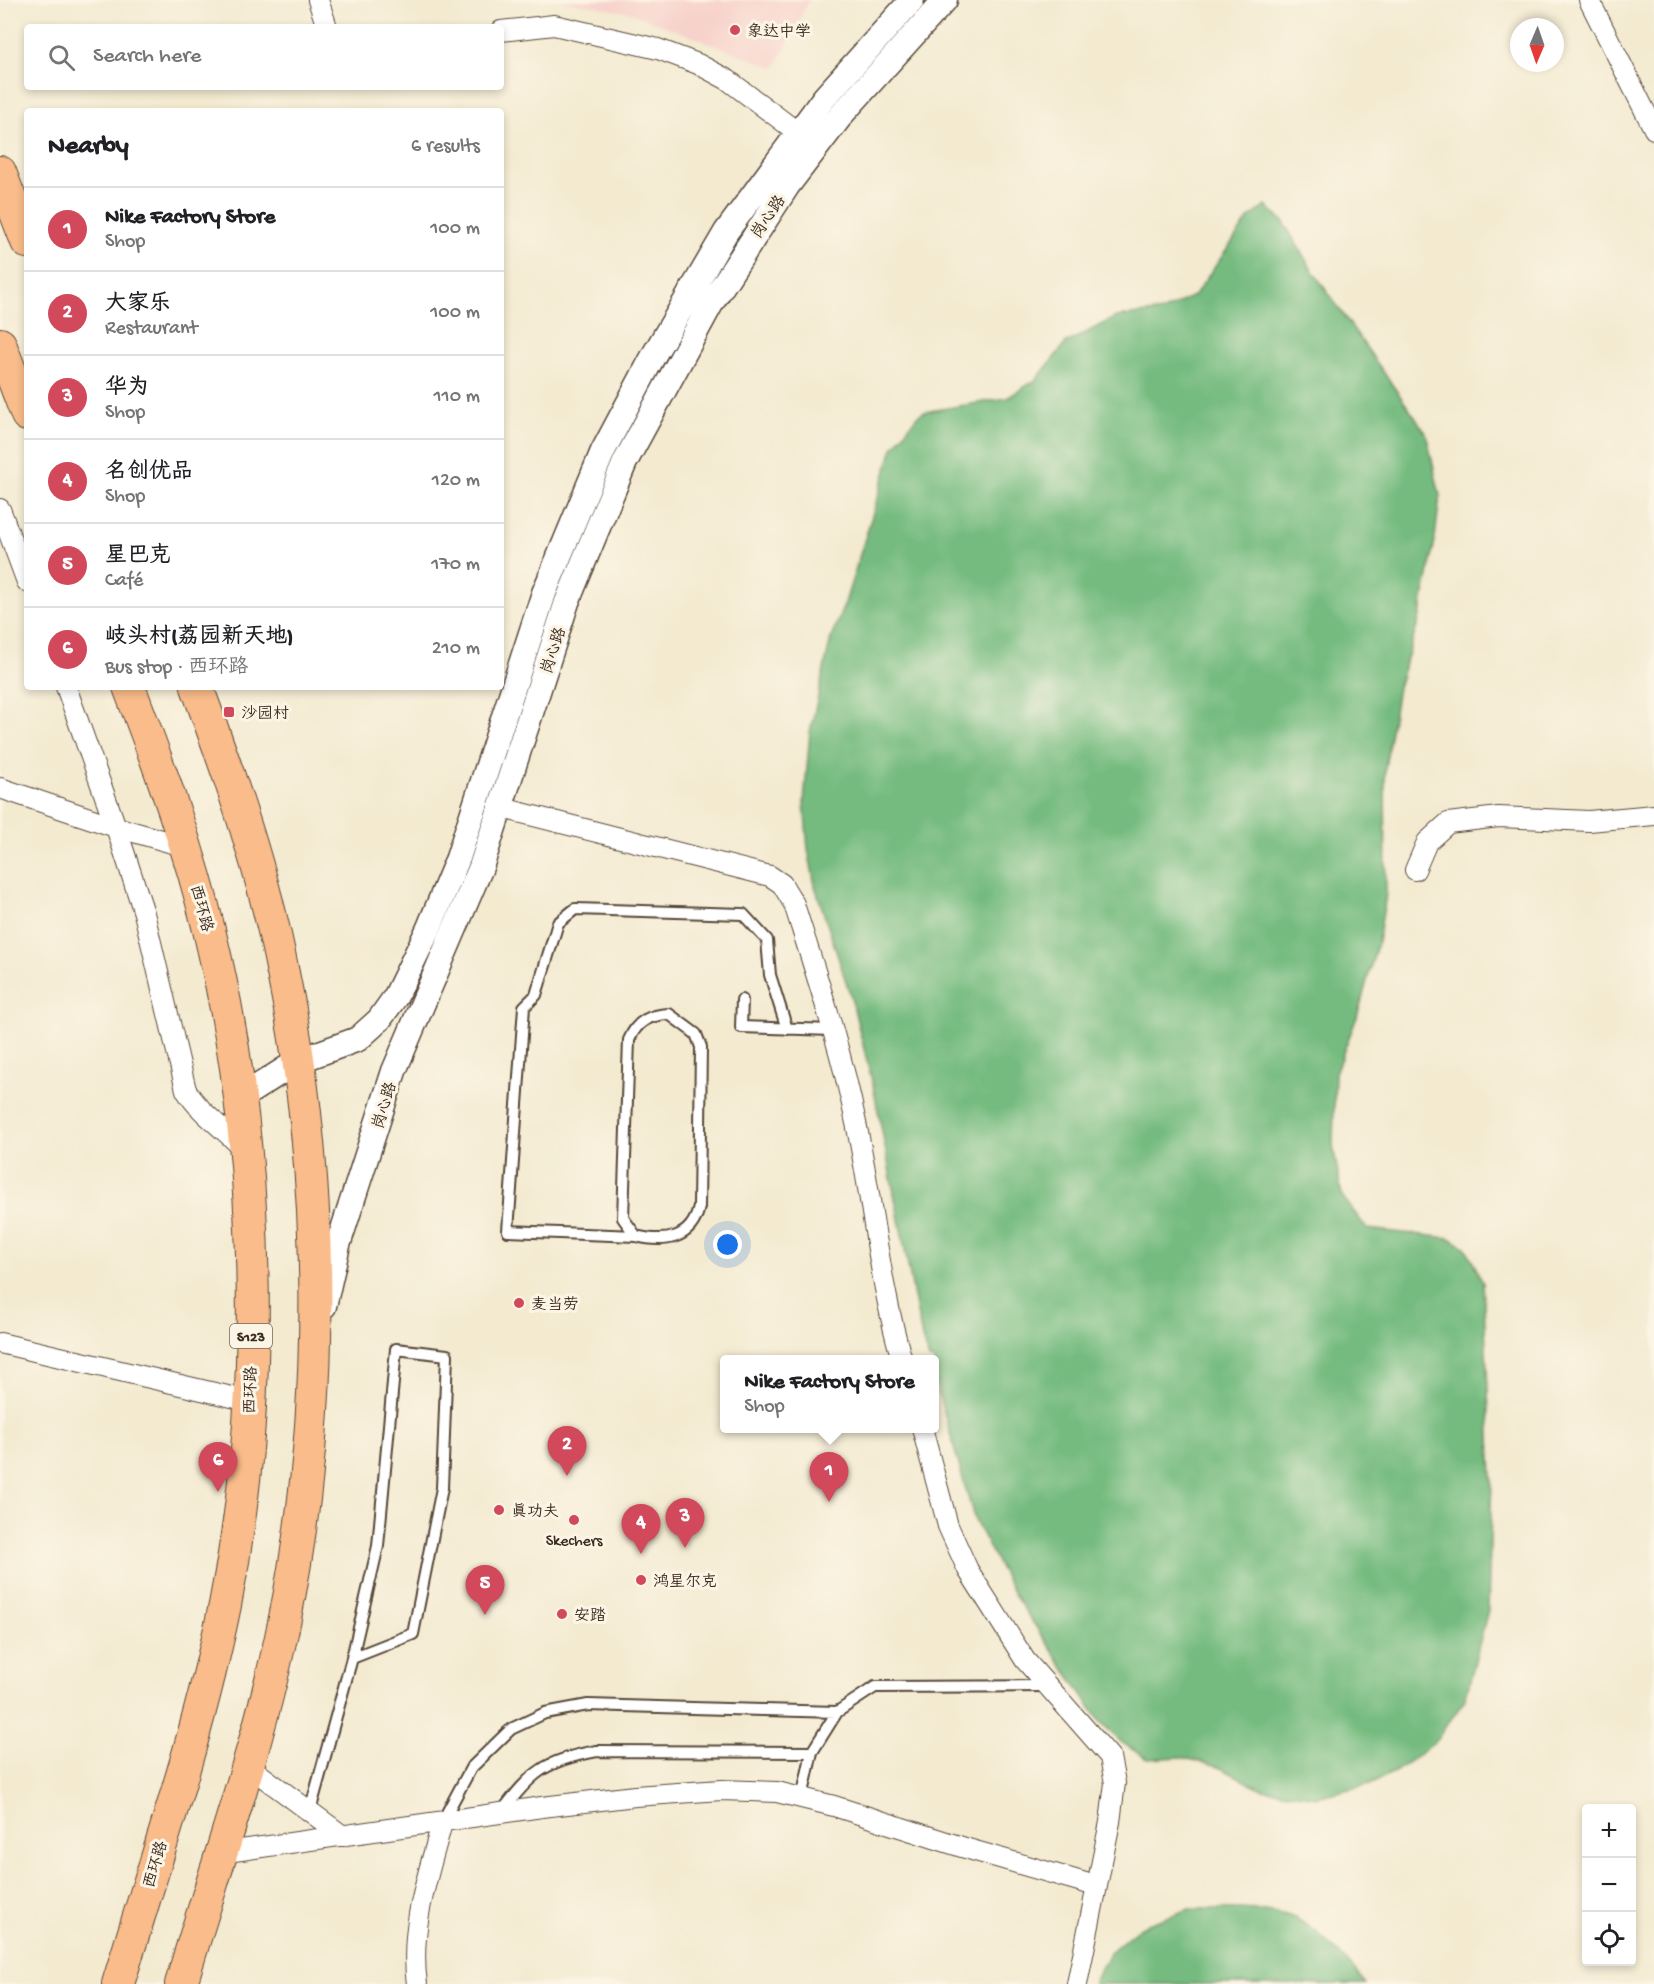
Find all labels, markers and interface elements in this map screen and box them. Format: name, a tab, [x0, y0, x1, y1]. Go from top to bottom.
north arrow	[1510, 18, 1564, 72]
place label: 象达中学	[747, 22, 811, 43]
marker: 象达中学	[728, 23, 742, 37]
search box	[24, 24, 504, 90]
icon: search	[45, 41, 78, 74]
text: Search here	[93, 44, 201, 70]
text: Nearby	[48, 132, 129, 163]
text: 6 results	[411, 136, 480, 159]
street label: 岗心路	[747, 192, 791, 243]
text: Nike Factory Store	[105, 205, 275, 231]
text: 1	[63, 218, 72, 241]
text: 100 m	[430, 218, 480, 241]
text: Shop	[105, 231, 145, 254]
text: 大家乐	[105, 292, 171, 318]
text: 2	[63, 302, 72, 325]
text: 100 m	[430, 302, 480, 325]
text: Restaurant	[105, 318, 198, 341]
text: 华为	[105, 376, 149, 402]
text: 3	[62, 386, 73, 409]
text: 110 m	[434, 386, 480, 409]
text: Shop	[105, 402, 145, 425]
text: 名创优品	[105, 460, 193, 486]
text: 4	[63, 470, 72, 493]
text: 120 m	[432, 470, 480, 493]
text: Shop	[105, 486, 145, 509]
text: 星巴克	[105, 544, 171, 570]
text: 5	[62, 554, 73, 577]
text: 170 m	[431, 554, 480, 577]
text: Café	[105, 570, 143, 593]
text: 岐头村(荔园新天地)	[105, 625, 293, 651]
street label: 岗心路	[537, 625, 572, 677]
text: 6	[62, 638, 73, 661]
text: 210 m	[432, 638, 480, 661]
text: Bus stop · 西环路	[105, 657, 248, 680]
place label: 沙园村	[241, 704, 289, 725]
marker: 沙园村	[222, 705, 236, 719]
street label: 西环路	[184, 883, 217, 935]
street label: 岗心路	[368, 1080, 402, 1132]
your location	[713, 1230, 742, 1259]
place label: 麦当劳	[531, 1295, 579, 1316]
marker: 麦当劳	[512, 1296, 526, 1310]
road number: S123	[230, 1324, 272, 1348]
popup	[720, 1355, 939, 1433]
street label: 西环路	[240, 1366, 263, 1414]
text: Nike Factory Store	[744, 1370, 915, 1396]
text: Shop	[744, 1396, 785, 1419]
pin: 2	[548, 1426, 586, 1476]
pin: 6	[198, 1442, 238, 1492]
pin: 1	[810, 1452, 848, 1502]
pin: 3	[666, 1498, 704, 1548]
place label: 真功夫	[511, 1502, 559, 1523]
marker: 真功夫	[492, 1503, 506, 1517]
pin: 4	[622, 1504, 660, 1554]
marker: Skechers	[567, 1513, 581, 1527]
place label: Skechers	[546, 1533, 603, 1552]
pin: 5	[466, 1566, 504, 1615]
place label: 鸿星尔克	[653, 1572, 717, 1593]
marker: 鸿星尔克	[634, 1573, 648, 1587]
place label: 安踏	[574, 1606, 606, 1627]
marker: 安踏	[555, 1607, 569, 1621]
map controls	[1582, 1804, 1636, 1966]
button: +	[1582, 1804, 1636, 1858]
street label: 西环路	[139, 1839, 173, 1891]
button: −	[1582, 1858, 1636, 1912]
button: locate	[1582, 1912, 1636, 1966]

